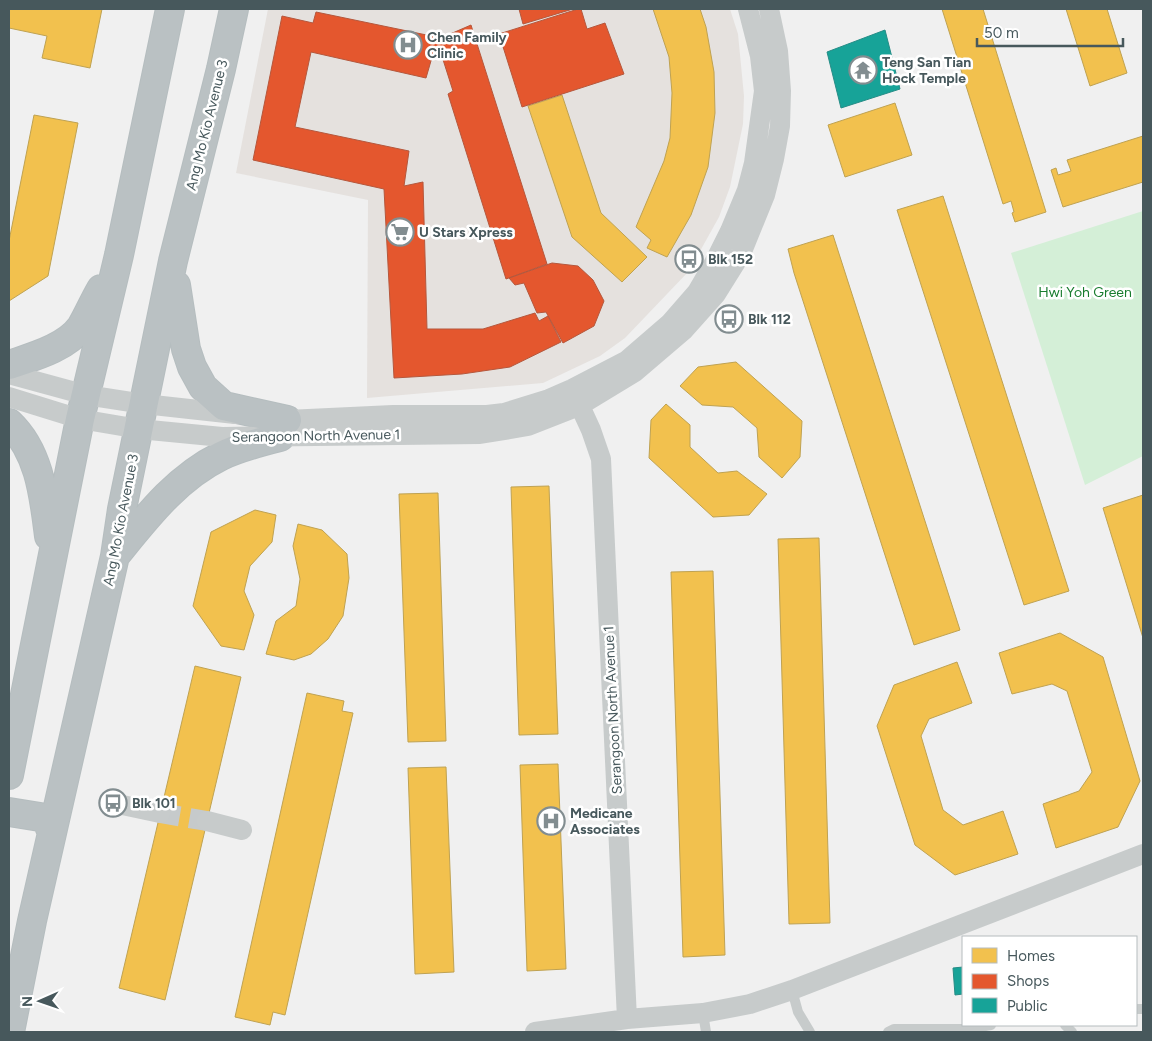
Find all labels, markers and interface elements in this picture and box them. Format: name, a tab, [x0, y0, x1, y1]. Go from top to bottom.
scale bar	[977, 15, 1123, 47]
text: 50 m	[984, 24, 1019, 42]
place label: Chen Family Clinic	[427, 29, 508, 62]
hospital icon: Chen Family Clinic	[393, 30, 423, 60]
place label: Teng San Tian Hock Temple	[882, 54, 971, 87]
temple icon: Teng San Tian Hock Temple	[848, 55, 878, 85]
street label: Ang Mo Kio Avenue 3	[183, 58, 231, 192]
supermarket icon: U Stars Xpress	[385, 217, 415, 247]
place label: U Stars Xpress	[419, 224, 513, 241]
bus stop icon: Blk 152	[674, 244, 704, 274]
place label: Blk 152	[708, 251, 753, 268]
park label: Hwi Yoh Green	[1038, 284, 1132, 301]
bus stop icon: Blk 112	[714, 304, 744, 334]
place label: Blk 112	[748, 311, 791, 328]
street label: Serangoon North Avenue 1	[232, 426, 400, 446]
street label: Ang Mo Kio Avenue 3	[100, 453, 142, 587]
street label: Serangoon North Avenue 1	[600, 625, 626, 795]
bus stop icon: Blk 101	[98, 788, 128, 818]
place label: Blk 101	[132, 795, 176, 812]
place label: Medicane Associates	[570, 805, 640, 838]
hospital icon: Medicane Associates	[536, 806, 566, 836]
legend	[962, 936, 1137, 1026]
text: Homes	[1007, 947, 1055, 965]
text: Shops	[1007, 972, 1049, 990]
north arrow	[15, 976, 65, 1026]
text: N	[19, 996, 36, 1007]
text: Public	[1007, 997, 1048, 1015]

